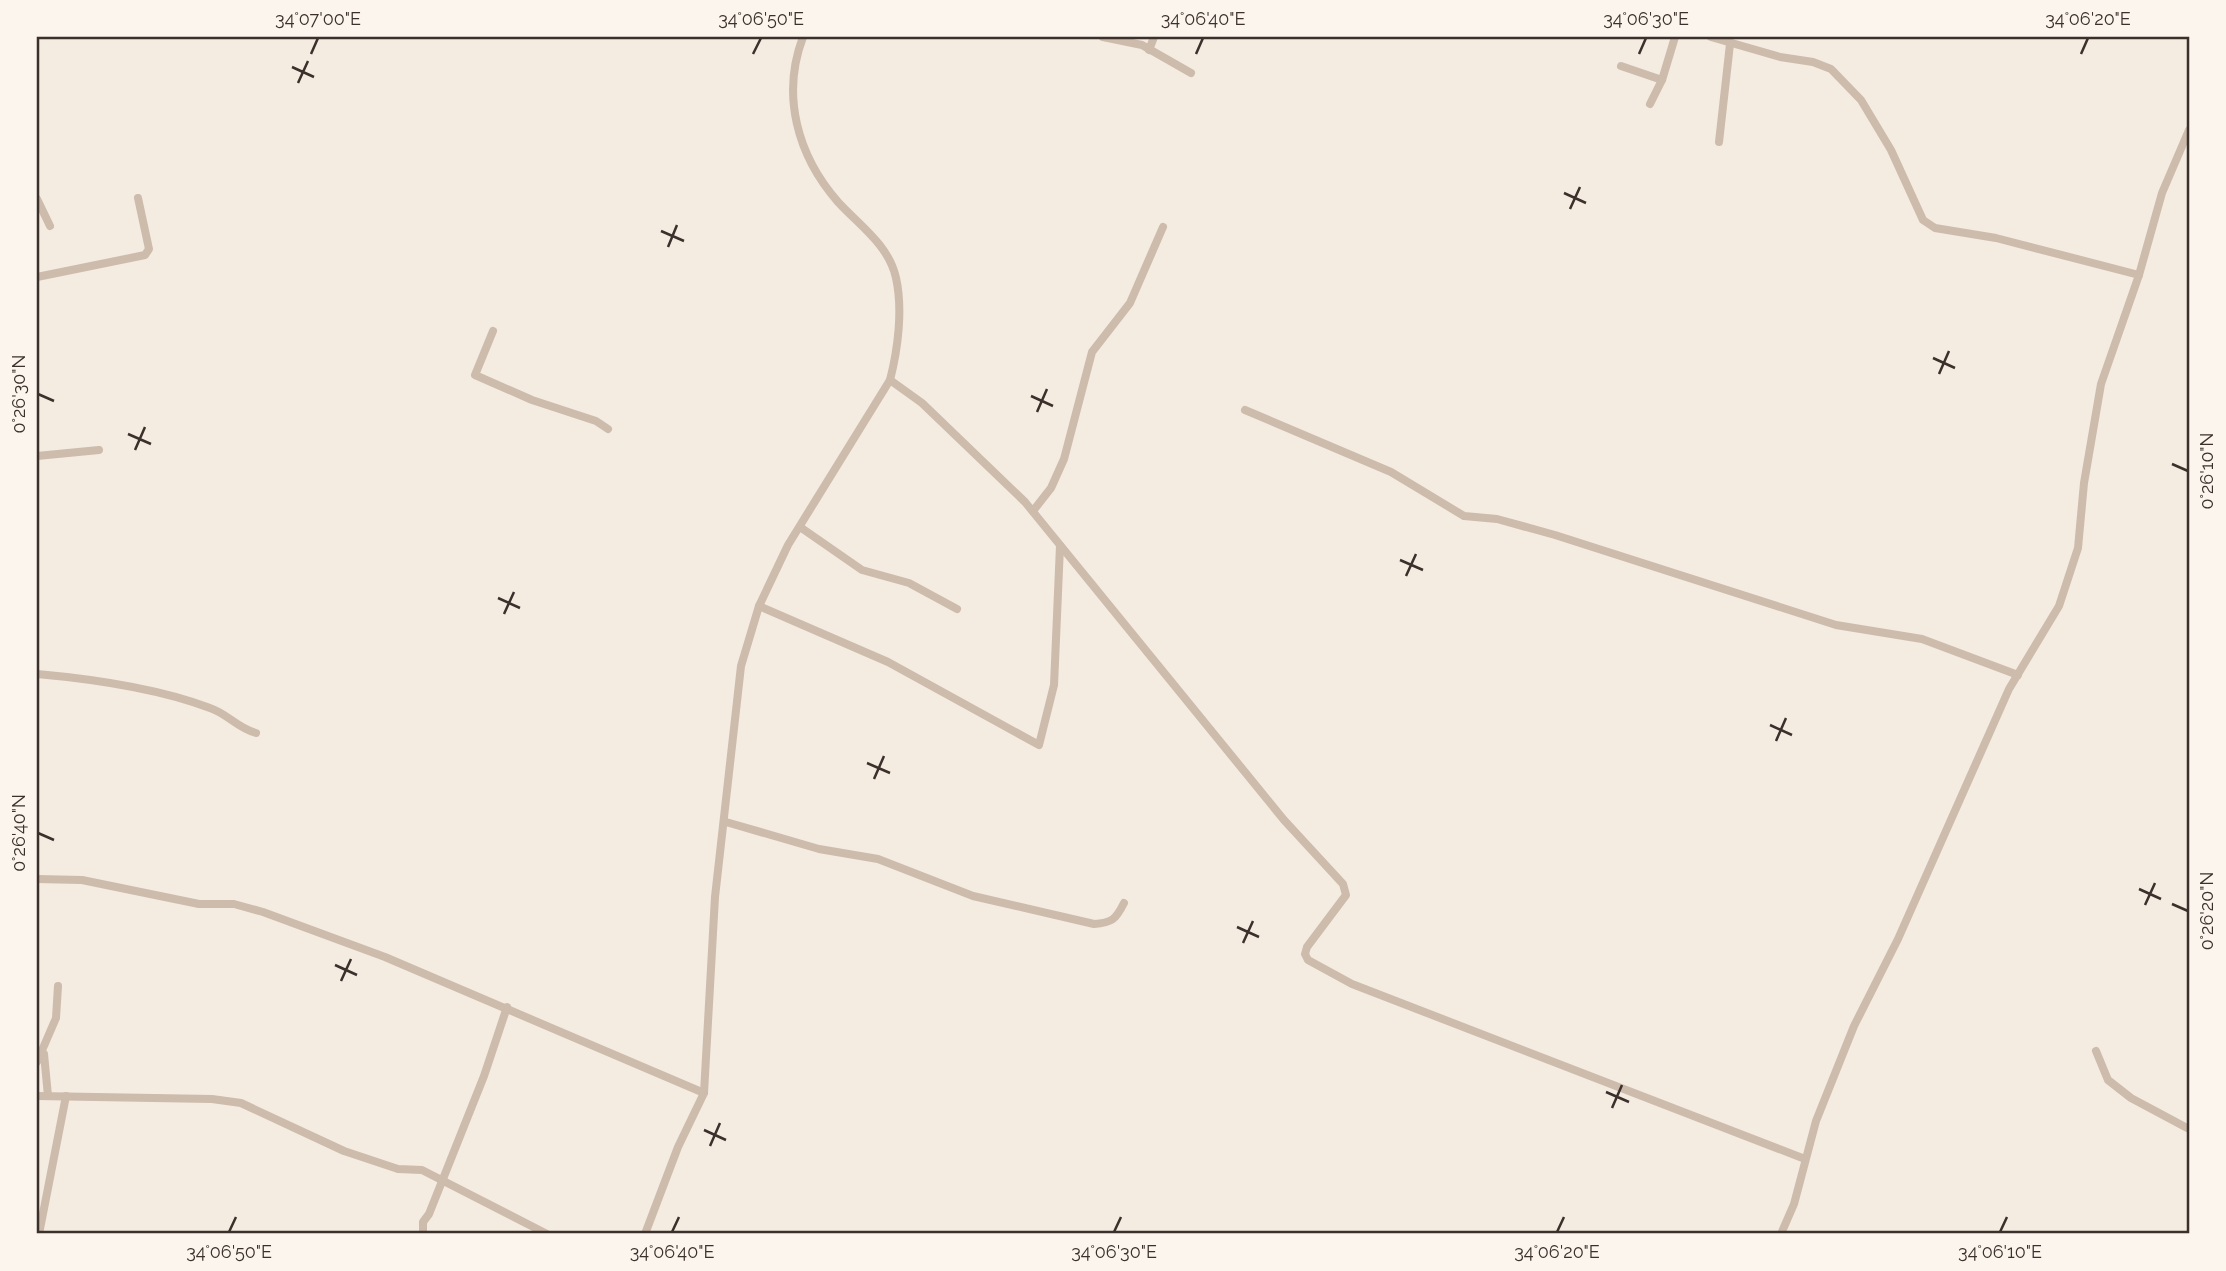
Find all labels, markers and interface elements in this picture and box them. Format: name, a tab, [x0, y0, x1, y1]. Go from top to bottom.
text: 34°07'00"E	[275, 8, 361, 29]
text: 34°06'50"E	[718, 8, 804, 29]
text: 34°06'40"E	[1161, 8, 1245, 29]
text: 34°06'30"E	[1603, 8, 1689, 29]
text: 34°06'20"E	[2045, 8, 2131, 29]
text: 0°26'30"N	[8, 355, 29, 433]
text: 0°26'10"N	[2196, 433, 2217, 509]
text: 0°26'40"N	[8, 794, 29, 872]
text: 0°26'20"N	[2196, 872, 2217, 950]
text: 34°06'50"E	[186, 1241, 272, 1262]
text: 34°06'40"E	[630, 1241, 714, 1262]
text: 34°06'30"E	[1071, 1241, 1157, 1262]
text: 34°06'20"E	[1514, 1241, 1600, 1262]
text: 34°06'10"E	[1958, 1241, 2042, 1262]

